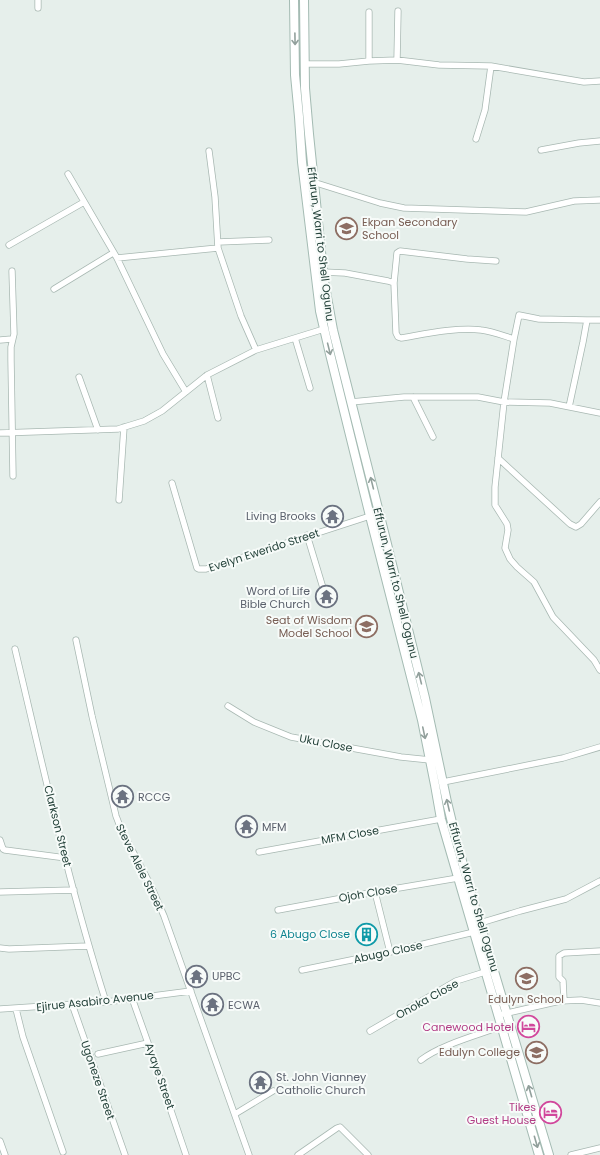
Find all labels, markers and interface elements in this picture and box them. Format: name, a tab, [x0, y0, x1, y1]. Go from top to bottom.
one-way arrow	[291, 32, 299, 45]
street label: Effurun, Warri to Shell Ogunu	[304, 166, 338, 322]
place label: Ekpan Secondary School	[362, 214, 458, 243]
school or university icon: Ekpan Secondary School	[334, 215, 360, 241]
one-way arrow	[325, 342, 333, 355]
one-way arrow	[367, 477, 375, 490]
temple icon: Living Brooks	[319, 503, 345, 529]
street label: Effurun, Warri to Shell Ogunu	[369, 506, 423, 660]
place label: Living Brooks	[246, 508, 316, 524]
street label: Evelyn Ewerido Street	[207, 525, 321, 575]
place label: Word of Life Bible Church	[240, 583, 310, 612]
temple icon: Word of Life Bible Church	[313, 584, 339, 610]
place label: Seat of Wisdom Model School	[266, 612, 352, 641]
school or university icon: Seat of Wisdom Model School	[354, 613, 380, 639]
one-way arrow	[415, 671, 423, 684]
one-way arrow	[421, 726, 429, 739]
street label: Uku Close	[298, 730, 354, 756]
street label: Clarkson Street	[40, 784, 76, 868]
temple icon: RCCG	[110, 784, 136, 810]
place label: RCCG	[138, 789, 171, 805]
one-way arrow	[443, 798, 451, 811]
temple icon: MFM	[234, 814, 260, 840]
place label: MFM	[262, 819, 287, 835]
street label: Effurun, Warri to Shell Ogunu	[445, 820, 503, 974]
street label: Steve Alele Street	[112, 821, 168, 913]
street label: MFM Close	[320, 822, 380, 848]
street label: Ojoh Close	[337, 880, 399, 906]
building icon: 6 Abugo Close	[353, 921, 379, 947]
place label: 6 Abugo Close	[270, 926, 350, 942]
street label: Abugo Close	[352, 937, 424, 967]
temple icon: UPBC	[183, 963, 209, 989]
school or university icon: Edulyn School	[513, 966, 539, 992]
place label: UPBC	[212, 968, 241, 984]
street label: Onoka Close	[393, 975, 461, 1023]
street label: Ejirue Asabiro Avenue	[35, 987, 155, 1015]
place label: Edulyn School	[488, 991, 564, 1007]
temple icon: ECWA	[199, 992, 225, 1018]
place label: ECWA	[228, 997, 261, 1013]
hotel icon: Canewood Hotel	[516, 1014, 542, 1040]
place label: Canewood Hotel	[423, 1019, 514, 1035]
street label: Ugoneze Street	[77, 1038, 119, 1122]
school or university icon: Edulyn College	[523, 1039, 549, 1065]
street label: Ayaye Street	[141, 1041, 179, 1111]
place label: Edulyn College	[439, 1044, 520, 1060]
place label: St. John Vianney Catholic Church	[276, 1069, 367, 1098]
temple icon: St. John Vianney Catholic Church	[248, 1070, 274, 1096]
one-way arrow	[526, 1084, 533, 1097]
place label: Tikes Guest House	[467, 1099, 536, 1128]
hotel icon: Tikes Guest House	[538, 1100, 564, 1126]
one-way arrow	[532, 1135, 540, 1148]

